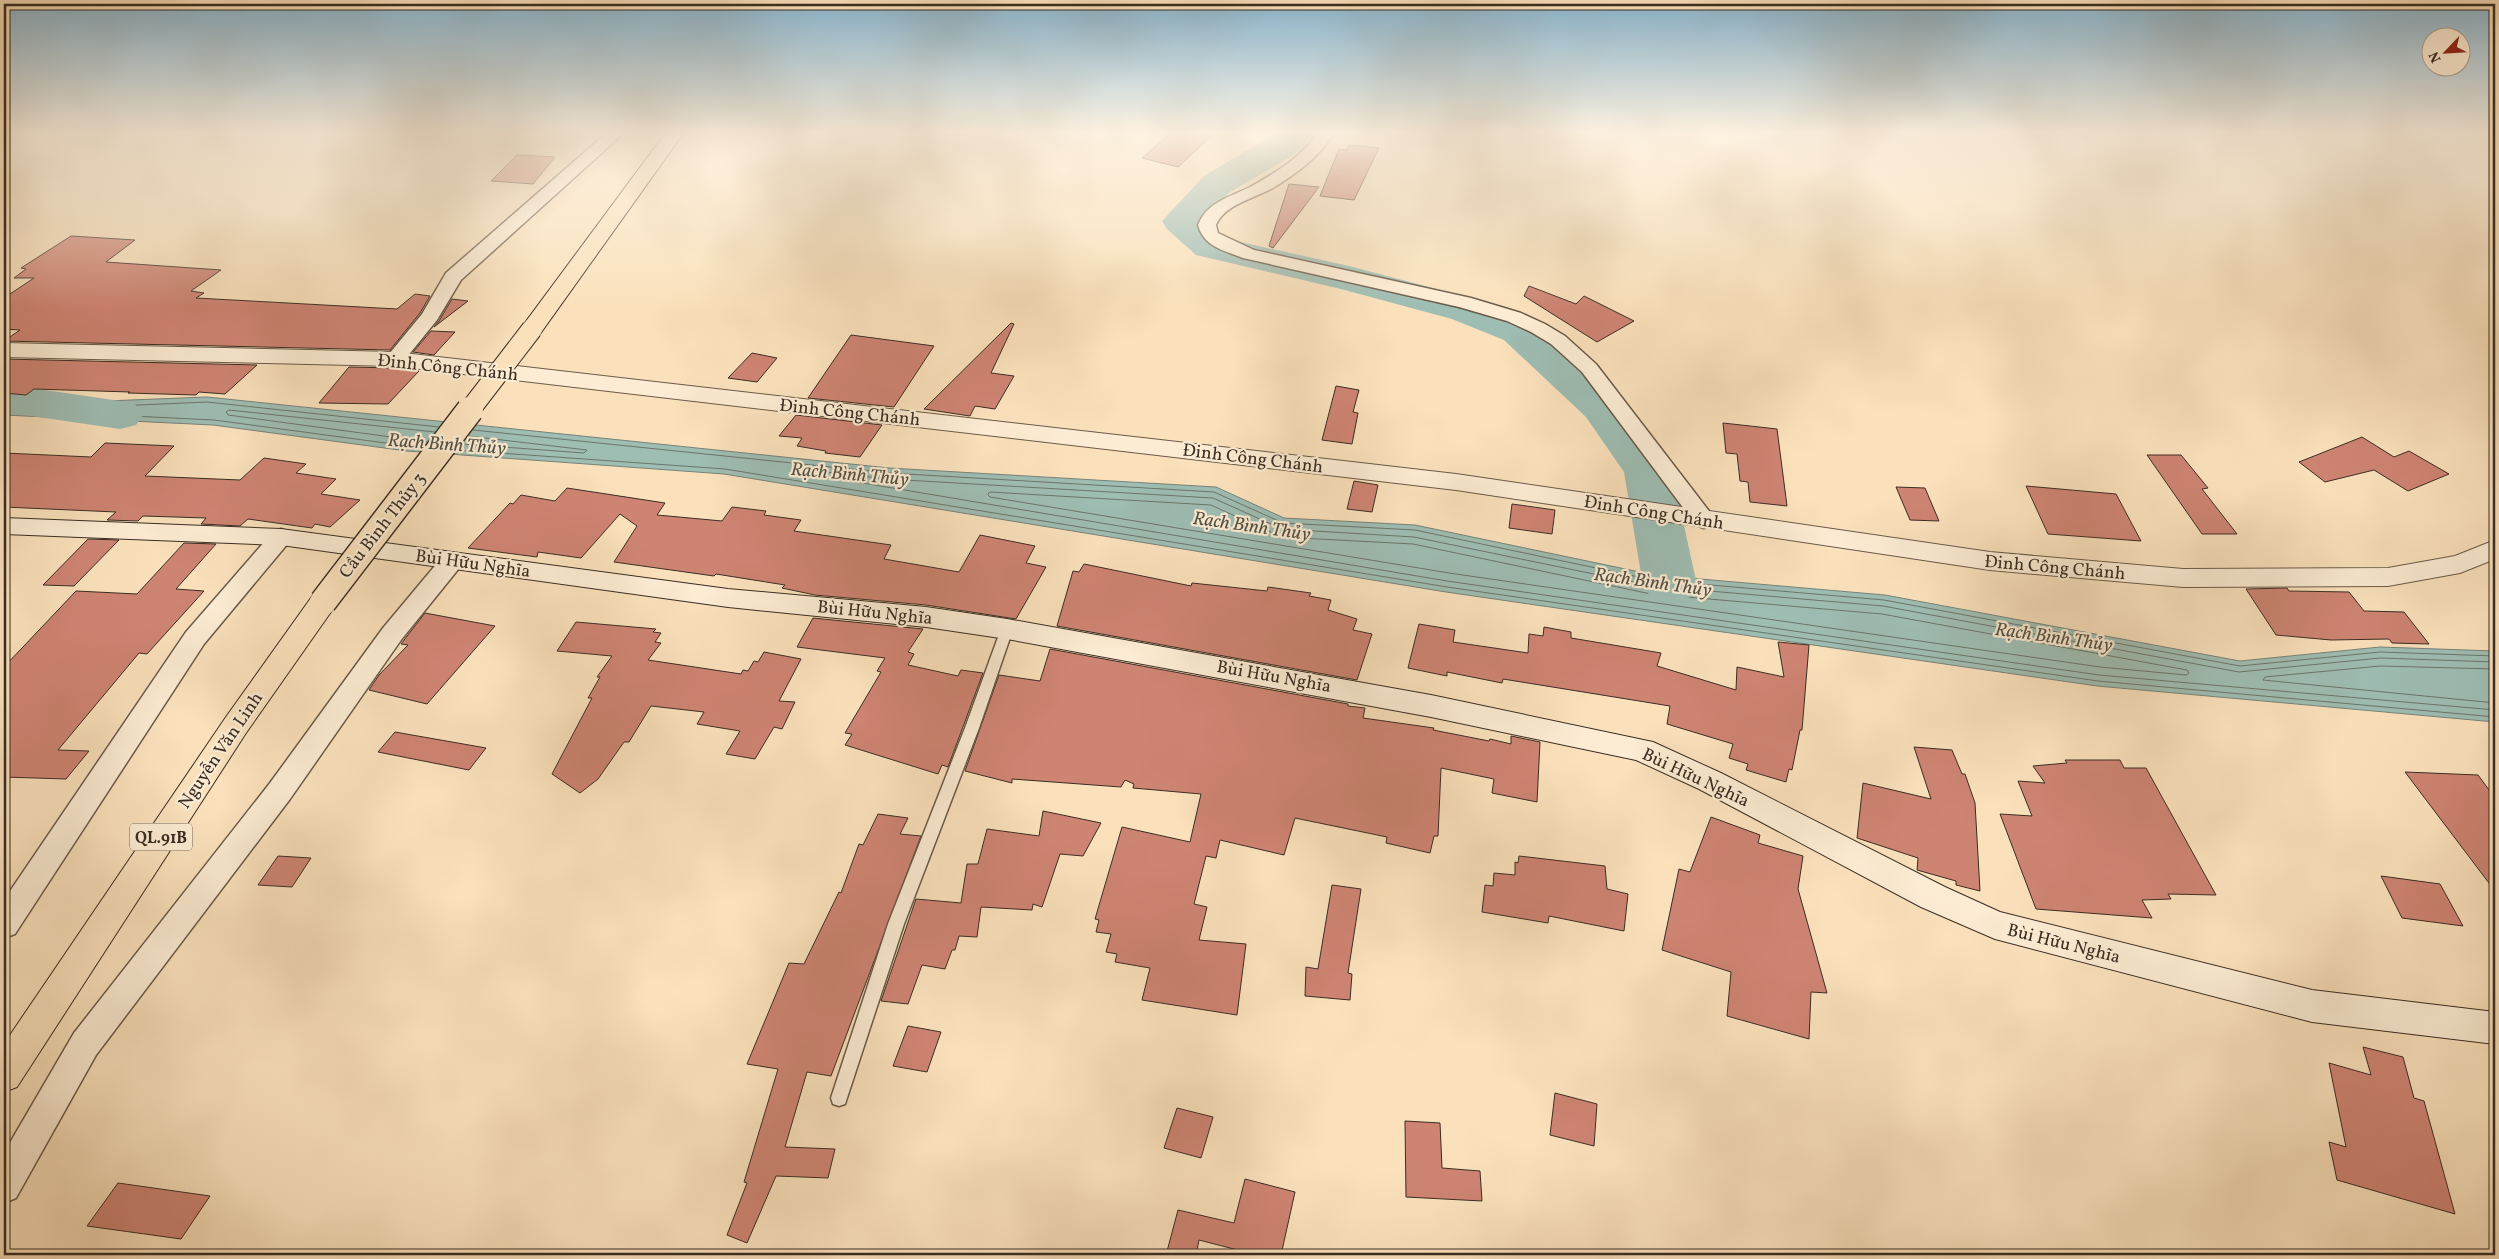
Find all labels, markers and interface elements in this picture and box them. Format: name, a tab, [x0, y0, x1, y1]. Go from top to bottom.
north arrow	[2422, 28, 2472, 78]
text: N	[2425, 48, 2446, 65]
street label: Đinh Công Chánh	[376, 349, 520, 388]
street label: Đinh Công Chánh	[778, 394, 922, 433]
water label: Rạch Bình Thủy	[387, 428, 507, 462]
street label: Đinh Công Chánh	[1181, 438, 1325, 481]
water label: Rạch Bình Thủy	[790, 457, 910, 493]
street label: Cầu Bình Thủy 3	[334, 468, 432, 584]
street label: Đinh Công Chánh	[1582, 490, 1726, 537]
water label: Rạch Bình Thủy	[1191, 506, 1313, 548]
street label: Bùi Hữu Nghĩa	[414, 544, 532, 585]
street label: Đinh Công Chánh	[1983, 550, 2127, 587]
water label: Rạch Bình Thủy	[1592, 562, 1714, 604]
street label: Bùi Hữu Nghĩa	[816, 595, 934, 632]
water label: Rạch Bình Thủy	[1993, 617, 2115, 659]
street label: Bùi Hữu Nghĩa	[1215, 655, 1333, 700]
street label: Nguyễn Văn Linh	[173, 687, 270, 814]
street label: Bùi Hữu Nghĩa	[1638, 743, 1753, 814]
road number: QL.91B	[130, 824, 192, 850]
street label: Bùi Hữu Nghĩa	[2004, 918, 2123, 971]

